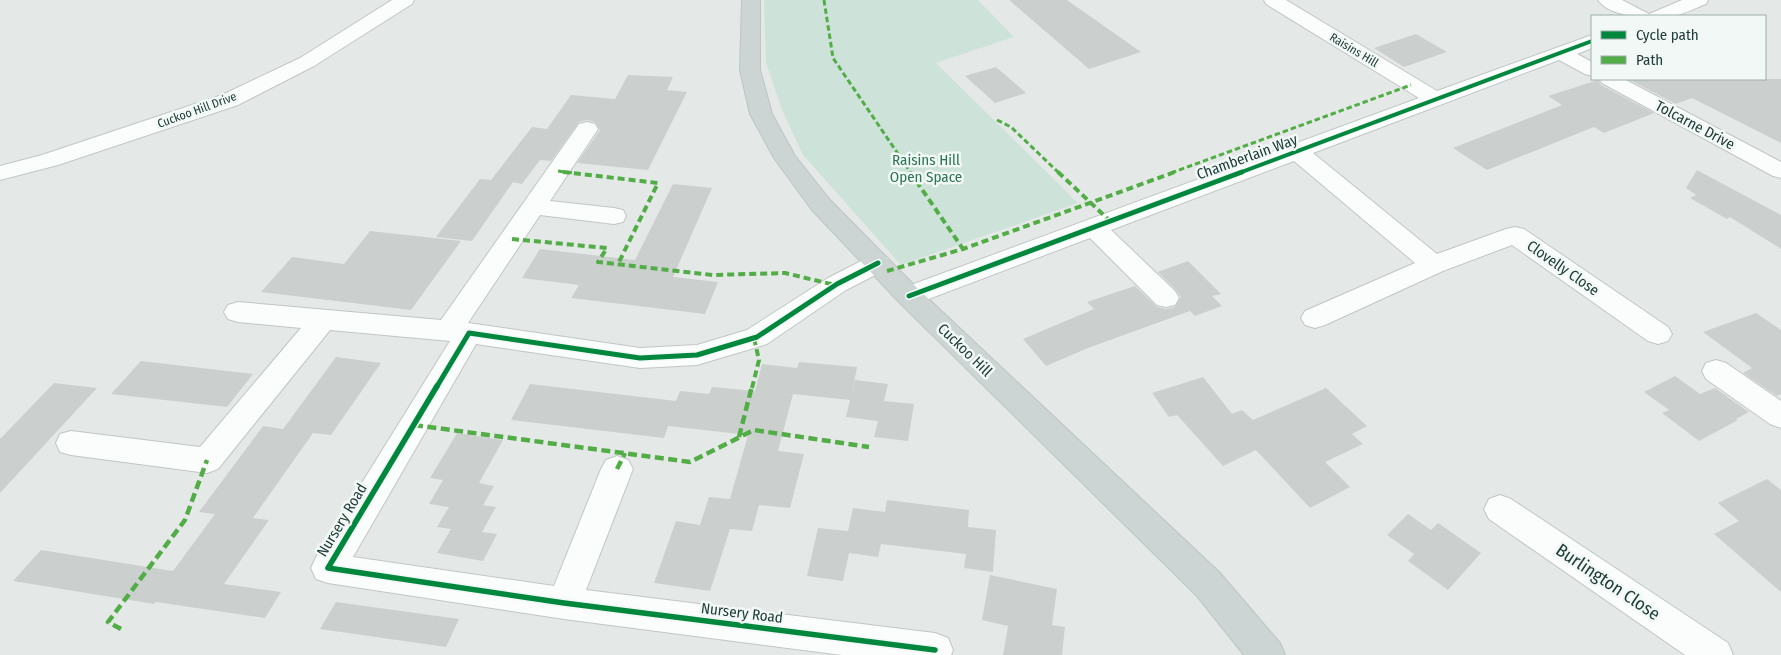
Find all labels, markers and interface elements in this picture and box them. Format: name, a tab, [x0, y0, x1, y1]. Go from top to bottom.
legend	[1591, 15, 1766, 80]
text: Cycle path	[1636, 26, 1699, 44]
street label: Raisins Hill	[1327, 30, 1381, 70]
text: Path	[1636, 51, 1663, 69]
street label: Cuckoo Hill Drive	[156, 89, 238, 131]
street label: Tolcarne Drive	[1652, 97, 1738, 153]
street label: Chamberlain Way	[1194, 130, 1300, 184]
park label: Raisins Hill Open Space	[890, 151, 962, 186]
street label: Clovelly Close	[1523, 236, 1603, 300]
street label: Cuckoo Hill	[934, 320, 996, 380]
street label: Nursery Road	[313, 480, 371, 560]
street label: Burlington Close	[1552, 539, 1664, 625]
street label: Nursery Road	[700, 599, 784, 627]

